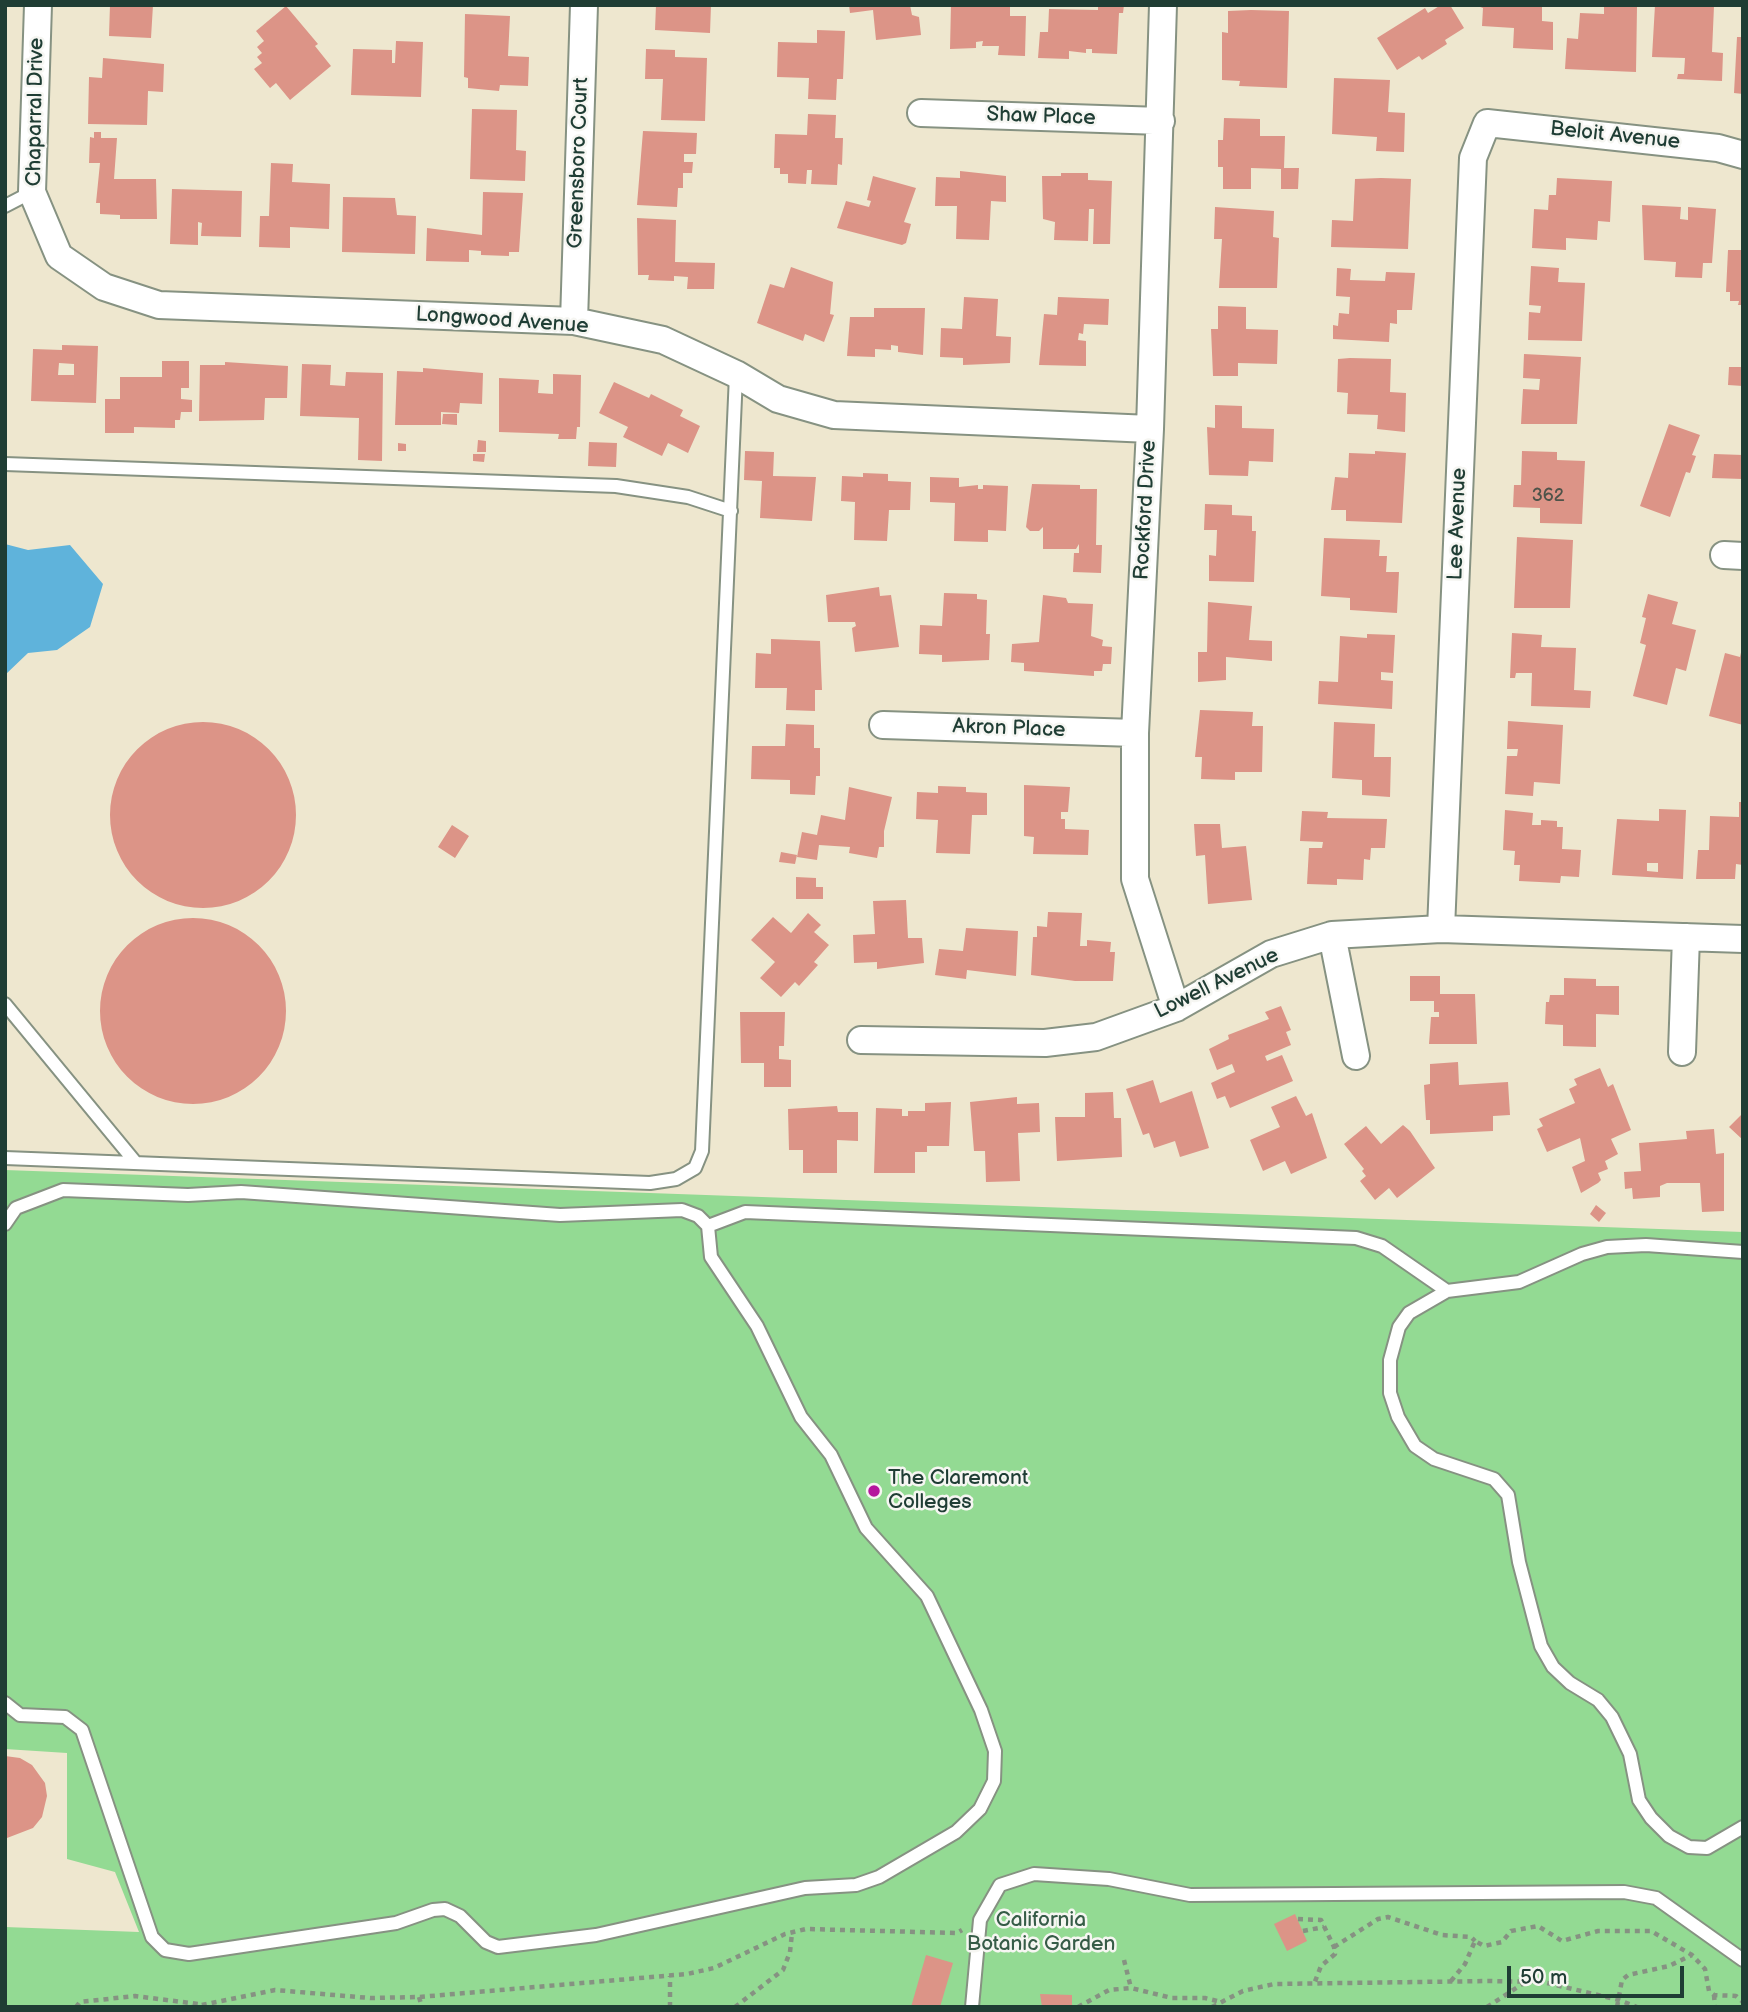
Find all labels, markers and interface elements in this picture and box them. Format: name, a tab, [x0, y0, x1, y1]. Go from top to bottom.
street label: Chaparral Drive	[22, 37, 50, 187]
street label: Greensboro Court	[563, 77, 595, 249]
street label: Shaw Place	[986, 103, 1096, 131]
street label: Beloit Avenue	[1549, 117, 1681, 155]
street label: Longwood Avenue	[415, 302, 589, 340]
street label: Rockford Drive	[1130, 439, 1162, 581]
street label: Lee Avenue	[1443, 467, 1473, 581]
house number: 362	[1532, 485, 1564, 507]
street label: Akron Place	[952, 714, 1066, 744]
street label: Lowell Avenue	[1151, 943, 1283, 1025]
place label: The Claremont Colleges	[888, 1466, 1028, 1516]
marker: The Claremont Colleges	[866, 1483, 882, 1499]
park label: California Botanic Garden	[967, 1908, 1115, 1958]
scale bar	[1510, 1952, 1687, 1996]
text: 50 m	[1520, 1965, 1567, 1990]

